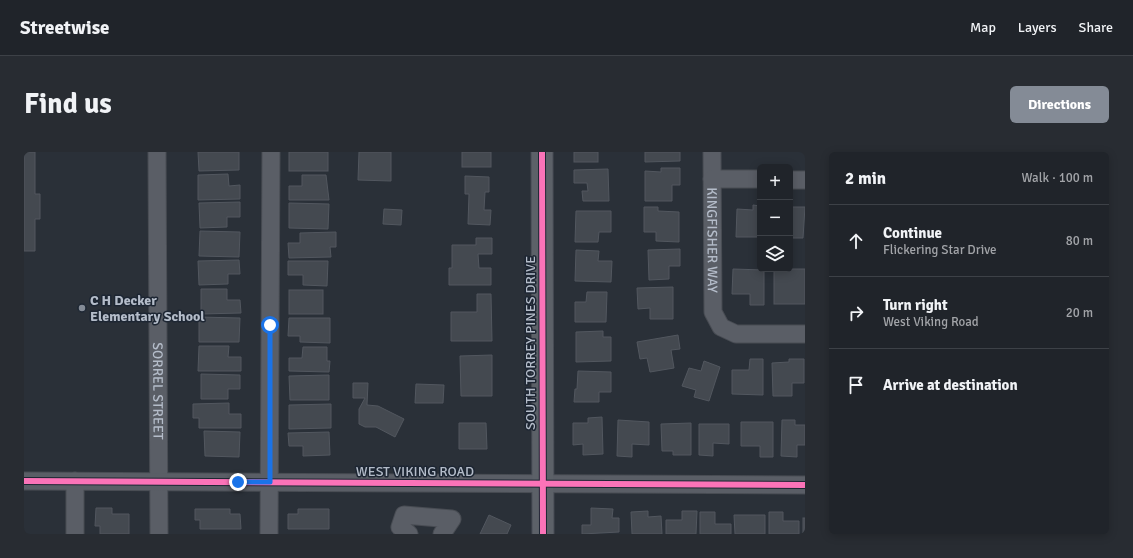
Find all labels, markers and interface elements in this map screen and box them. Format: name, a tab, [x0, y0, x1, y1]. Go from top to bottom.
text: Streetwise	[20, 16, 110, 40]
text: Map	[970, 19, 996, 36]
text: Layers	[1018, 19, 1057, 36]
text: Share	[1079, 19, 1113, 36]
button: Directions	[1010, 86, 1109, 123]
text: Find us	[24, 87, 112, 121]
map controls	[757, 164, 793, 272]
button: +	[757, 164, 793, 200]
text: 2 min	[845, 168, 886, 189]
text: Walk · 100 m	[1022, 170, 1093, 186]
street label: KINGFISHER WAY	[703, 187, 721, 293]
button: −	[757, 200, 793, 236]
text: Continue	[883, 224, 942, 242]
icon: ahead	[845, 230, 867, 252]
text: 80 m	[1066, 233, 1093, 249]
button: layers	[757, 236, 793, 272]
text: Flickering Star Drive	[883, 242, 996, 258]
street label: SOUTH TORREY PINES DRIVE	[522, 256, 539, 430]
place label: C H Decker Elementary School	[90, 292, 205, 325]
text: Turn right	[883, 296, 948, 314]
icon: right	[845, 302, 867, 324]
marker: C H Decker Elementary School	[77, 303, 87, 313]
text: 20 m	[1066, 305, 1093, 321]
text: West Viking Road	[883, 314, 979, 330]
route start	[261, 316, 279, 334]
street label: SORREL STREET	[149, 342, 167, 440]
icon: arrive	[845, 374, 867, 396]
text: Arrive at destination	[883, 376, 1018, 394]
street label: WEST VIKING ROAD	[356, 463, 474, 480]
route end	[229, 473, 247, 491]

